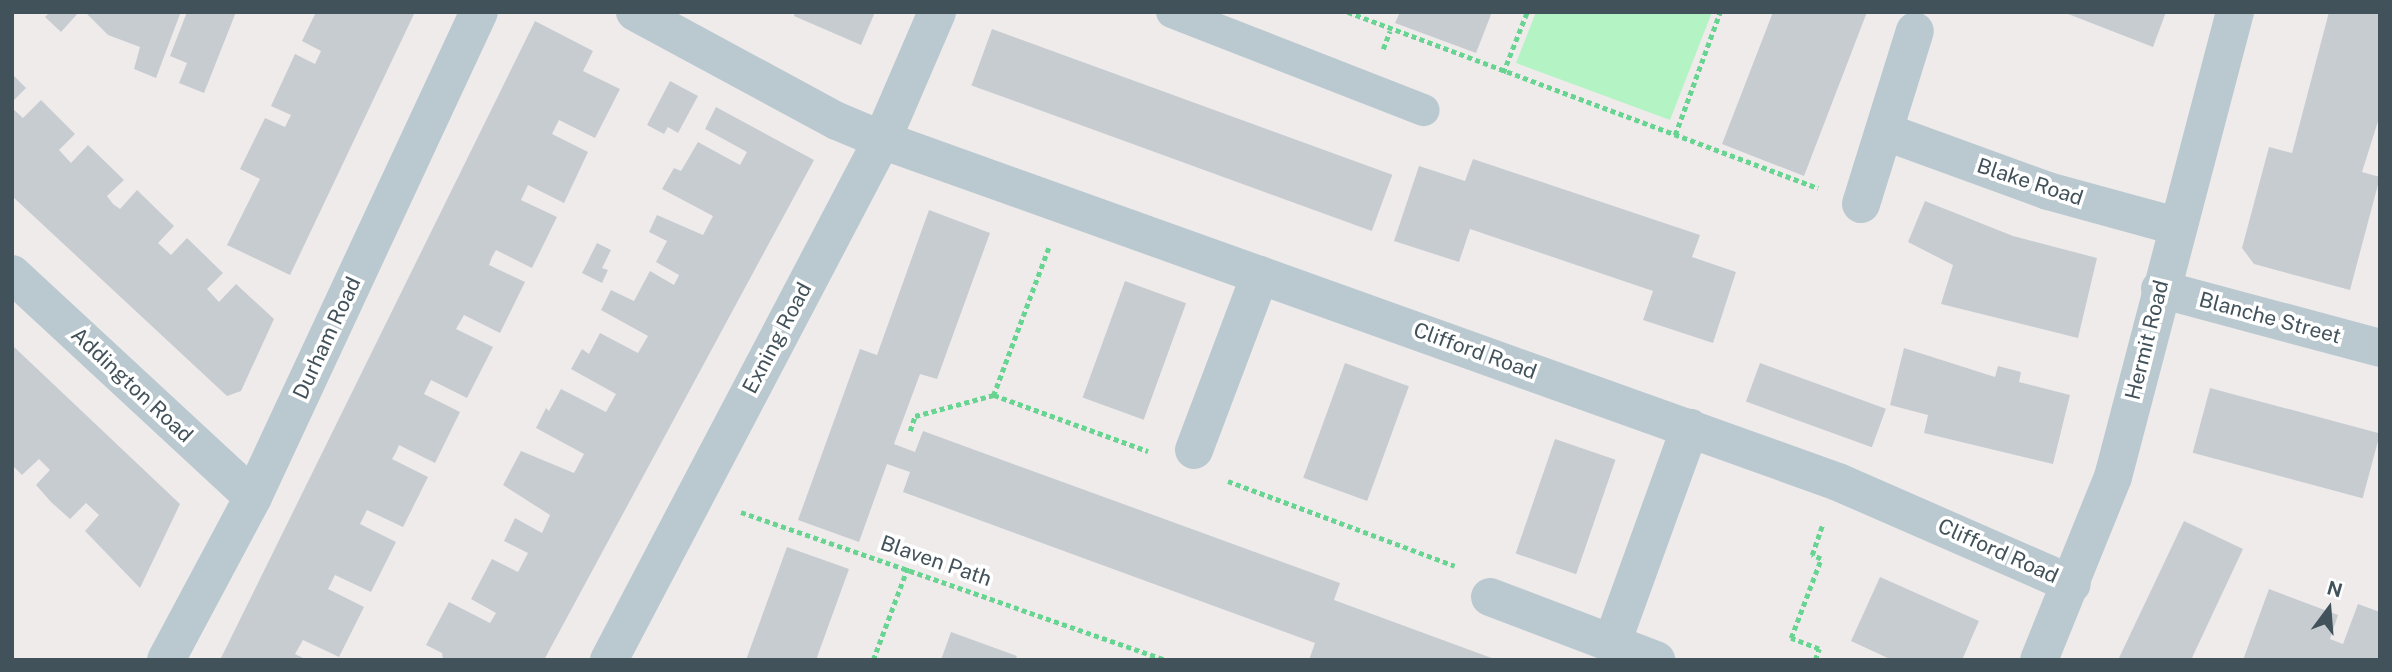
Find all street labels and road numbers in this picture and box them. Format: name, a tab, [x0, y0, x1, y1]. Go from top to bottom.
street label: Blake Road	[1974, 153, 2086, 211]
street label: Durham Road	[288, 273, 366, 403]
street label: Exning Road	[737, 278, 817, 398]
street label: Hermit Road	[2120, 278, 2174, 402]
street label: Blanche Street	[2196, 287, 2344, 349]
street label: Clifford Road	[1410, 317, 1540, 385]
street label: Addington Road	[66, 322, 198, 448]
street label: Clifford Road	[1934, 513, 2062, 589]
street label: Blaven Path	[877, 530, 995, 592]

